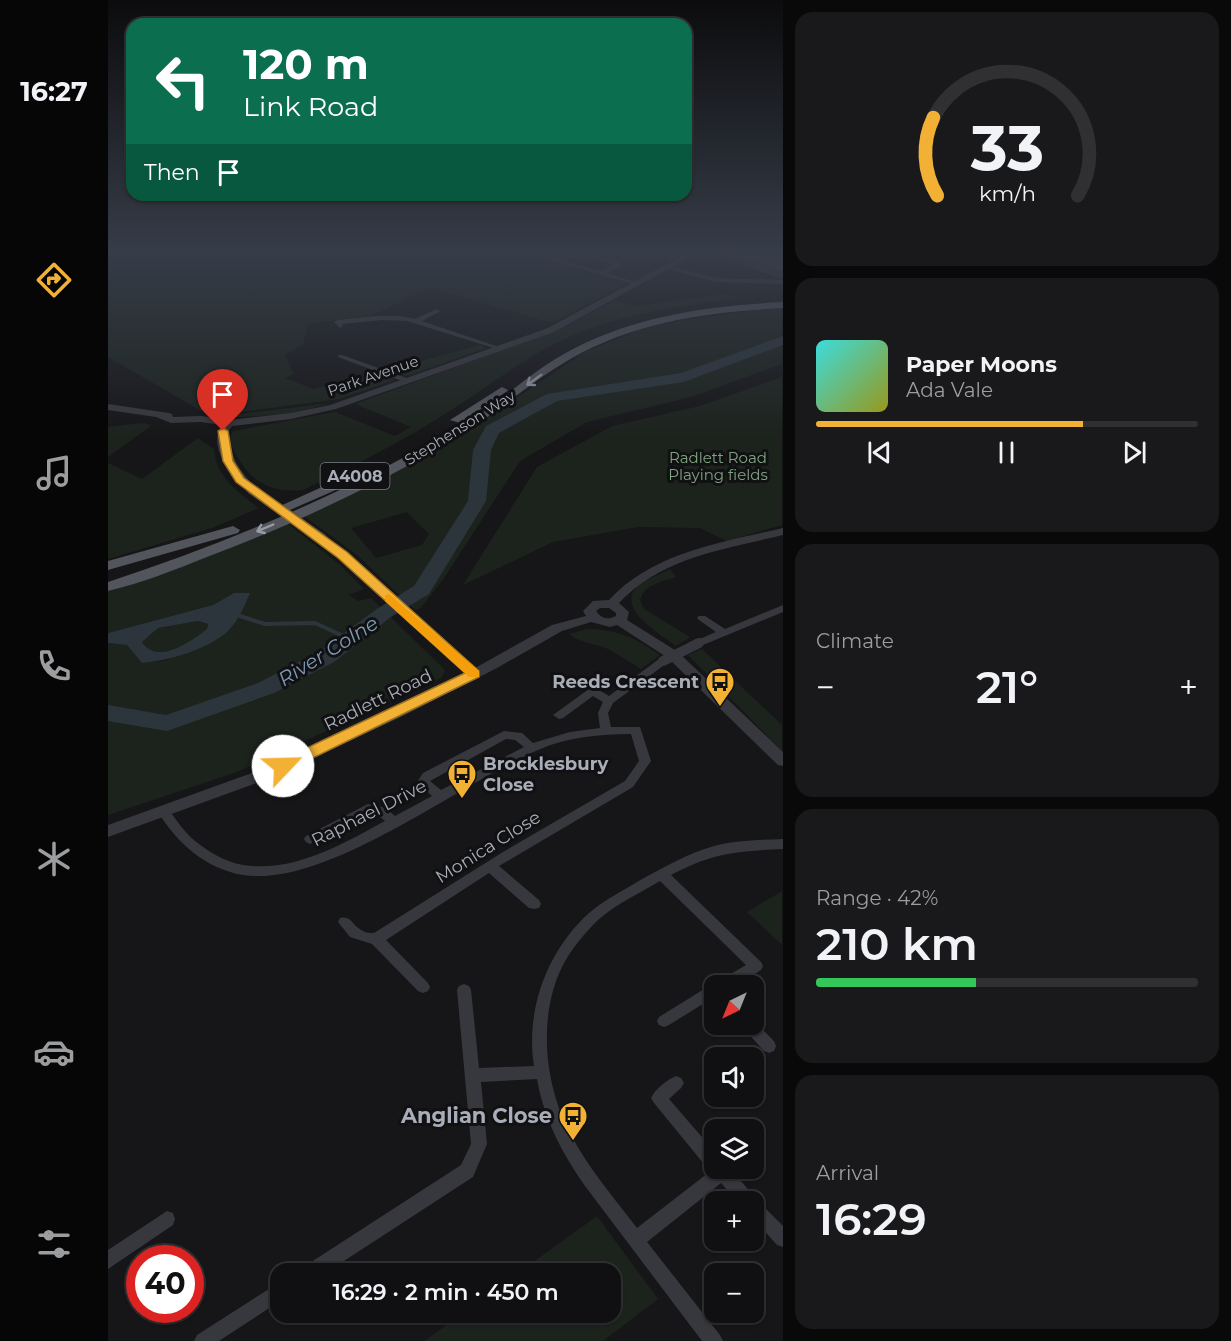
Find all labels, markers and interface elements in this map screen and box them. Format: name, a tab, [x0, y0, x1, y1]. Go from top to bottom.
text: 120 m	[243, 38, 369, 90]
icon: left	[144, 42, 222, 120]
text: 16:27	[20, 75, 88, 108]
text: Link Road	[243, 90, 378, 123]
text: 33	[969, 110, 1044, 186]
icon: arrive	[212, 156, 245, 189]
text: Then	[144, 159, 200, 186]
text: km/h	[978, 180, 1036, 206]
icon: directions	[33, 259, 75, 301]
street label: Park Avenue	[325, 351, 421, 400]
text: Paper Moons	[906, 351, 1057, 378]
pin	[197, 369, 248, 431]
one-way arrow	[527, 373, 543, 386]
icon: arrive	[206, 378, 239, 411]
text: Ada Vale	[906, 378, 993, 402]
street label: Stephenson Way	[401, 385, 519, 469]
icon: previous	[863, 436, 896, 469]
icon: pause	[990, 436, 1023, 469]
icon: next	[1118, 436, 1151, 469]
park label: Radlett Road Playing fields	[668, 448, 768, 484]
icon: music	[33, 452, 75, 494]
road number: A4008	[320, 463, 390, 489]
one-way arrow	[257, 523, 275, 534]
water label: River Colne	[274, 611, 382, 691]
text: Climate	[816, 629, 894, 653]
icon: phone	[33, 645, 75, 687]
text: 21°	[976, 659, 1038, 714]
street label: Radlett Road	[320, 664, 436, 736]
bus stop icon: Reeds Crescent	[704, 666, 736, 708]
text: −	[816, 667, 835, 707]
text: +	[1179, 667, 1198, 707]
place label: Reeds Crescent	[552, 671, 699, 693]
position arrow	[251, 734, 315, 798]
place label: Brocklesbury Close	[483, 753, 608, 796]
bus stop icon: Brocklesbury Close	[446, 758, 478, 800]
street label: Raphael Drive	[308, 775, 430, 851]
street label: Monica Close	[431, 806, 545, 888]
icon: climate	[33, 838, 75, 880]
text: Range · 42%	[816, 886, 938, 910]
text: 210 km	[816, 916, 978, 971]
north arrow	[704, 975, 764, 1035]
map controls	[704, 975, 764, 1323]
icon: car	[33, 1031, 75, 1073]
button: sound	[704, 1047, 764, 1107]
bus stop icon: Anglian Close	[557, 1100, 589, 1142]
place label: Anglian Close	[400, 1103, 552, 1128]
button: layers	[704, 1119, 764, 1179]
text: Arrival	[816, 1161, 879, 1185]
button: +	[704, 1191, 764, 1251]
text: 16:29	[816, 1191, 927, 1246]
icon: filters	[33, 1223, 75, 1265]
speed limit sign: 40	[126, 1245, 204, 1323]
button: −	[704, 1263, 764, 1323]
text: 16:29 · 2 min · 450 m	[332, 1279, 559, 1306]

